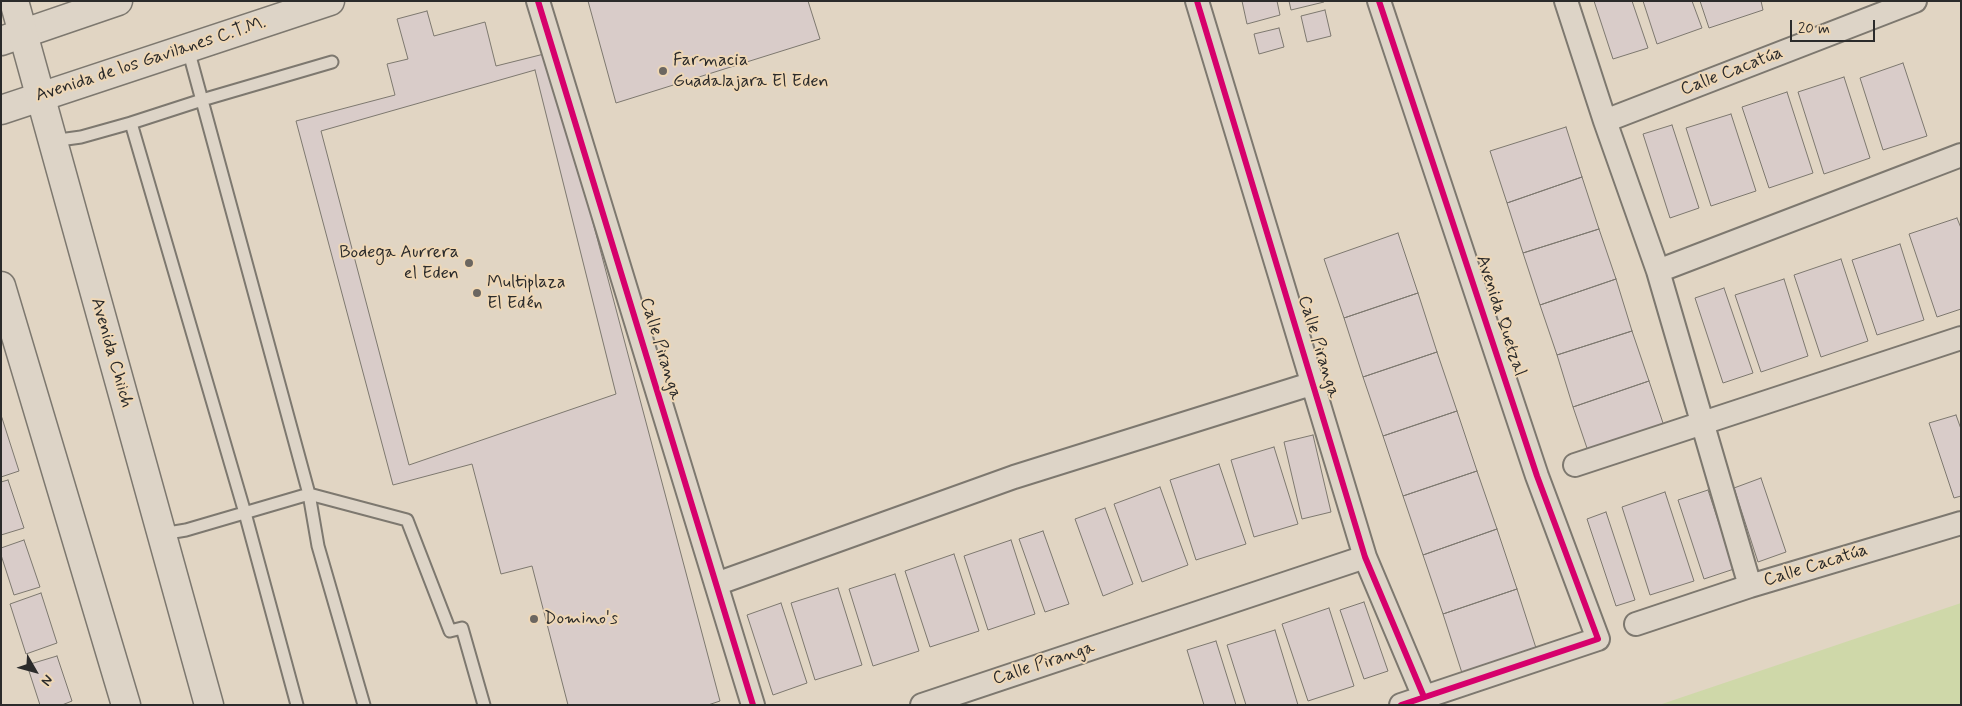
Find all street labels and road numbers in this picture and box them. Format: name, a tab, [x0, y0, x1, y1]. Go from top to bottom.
street label: Avenida de los Gavilanes C.T.M.	[33, 12, 269, 108]
street label: Calle Cacatúa	[1678, 43, 1786, 101]
street label: Avenida Quetzal	[1470, 253, 1530, 379]
street label: Calle Piranga	[1292, 293, 1344, 401]
street label: Calle Piranga	[634, 295, 686, 403]
street label: Avenida Chiich	[85, 296, 137, 410]
street label: Calle Cacatúa	[1761, 540, 1871, 592]
street label: Calle Piranga	[990, 637, 1098, 691]

